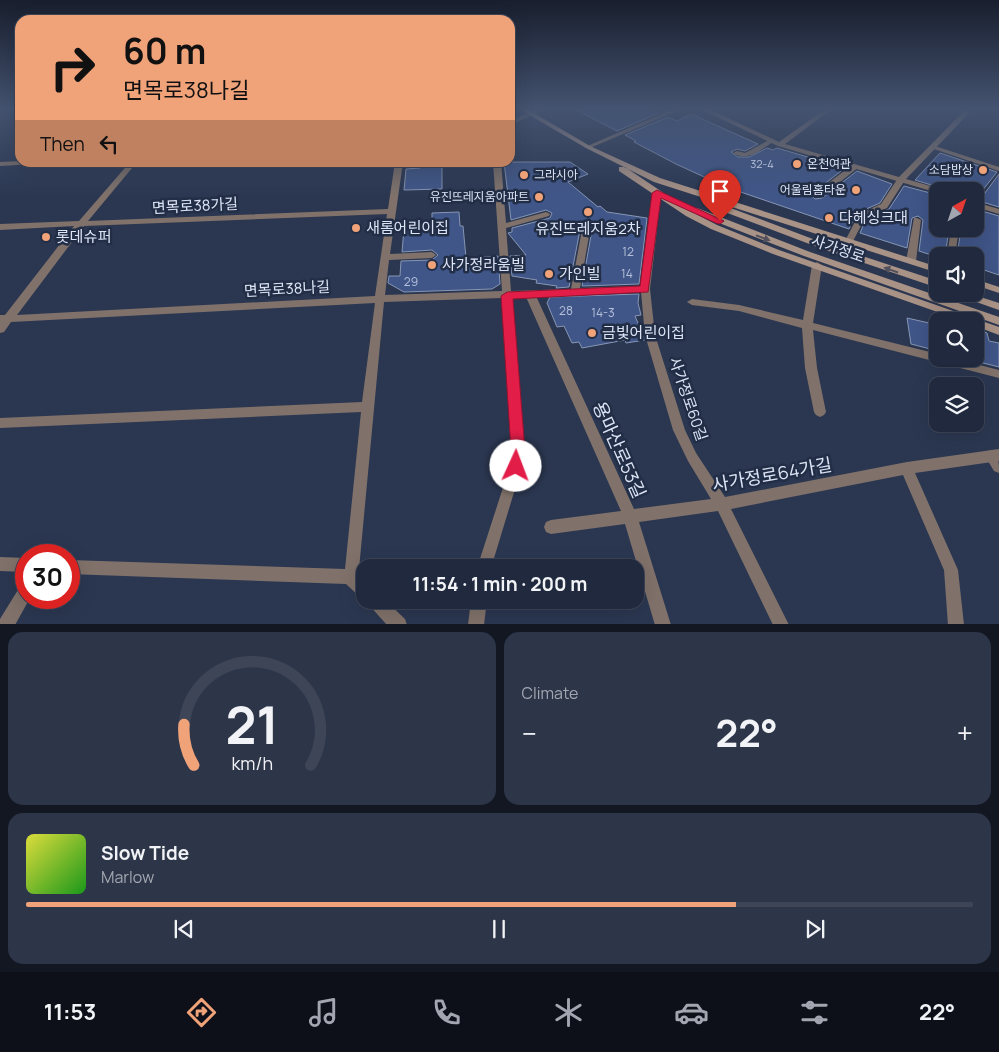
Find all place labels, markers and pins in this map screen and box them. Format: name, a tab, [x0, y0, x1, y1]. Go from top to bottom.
place label: 온천여관	[807, 155, 851, 172]
marker: 온천여관	[791, 158, 803, 170]
place label: 소담밥상	[929, 161, 973, 178]
marker: 소담밥상	[977, 164, 989, 176]
place label: 그라시아	[534, 166, 578, 183]
marker: 그라시아	[518, 169, 530, 181]
pin	[699, 170, 741, 221]
place label: 어울림홈타운	[780, 181, 846, 198]
marker: 어울림홈타운	[850, 184, 862, 196]
place label: 유진뜨레지움아파트	[430, 188, 529, 205]
marker: 유진뜨레지움아파트	[533, 191, 545, 203]
marker: 유진뜨레지움2차	[582, 206, 594, 218]
place label: 다헤싱크대	[839, 207, 908, 228]
marker: 다헤싱크대	[823, 212, 835, 224]
place label: 새롬어린이집	[366, 217, 449, 238]
place label: 유진뜨레지움2차	[535, 218, 641, 239]
marker: 새롬어린이집	[350, 222, 362, 234]
place label: 롯데슈퍼	[56, 226, 111, 247]
marker: 롯데슈퍼	[40, 231, 52, 243]
place label: 사가정라움빌	[442, 254, 525, 275]
marker: 사가정라움빌	[426, 259, 438, 271]
place label: 가인빌	[559, 263, 600, 284]
marker: 가인빌	[543, 268, 555, 280]
place label: 금빛어린이집	[602, 322, 685, 343]
marker: 금빛어린이집	[586, 327, 598, 339]

